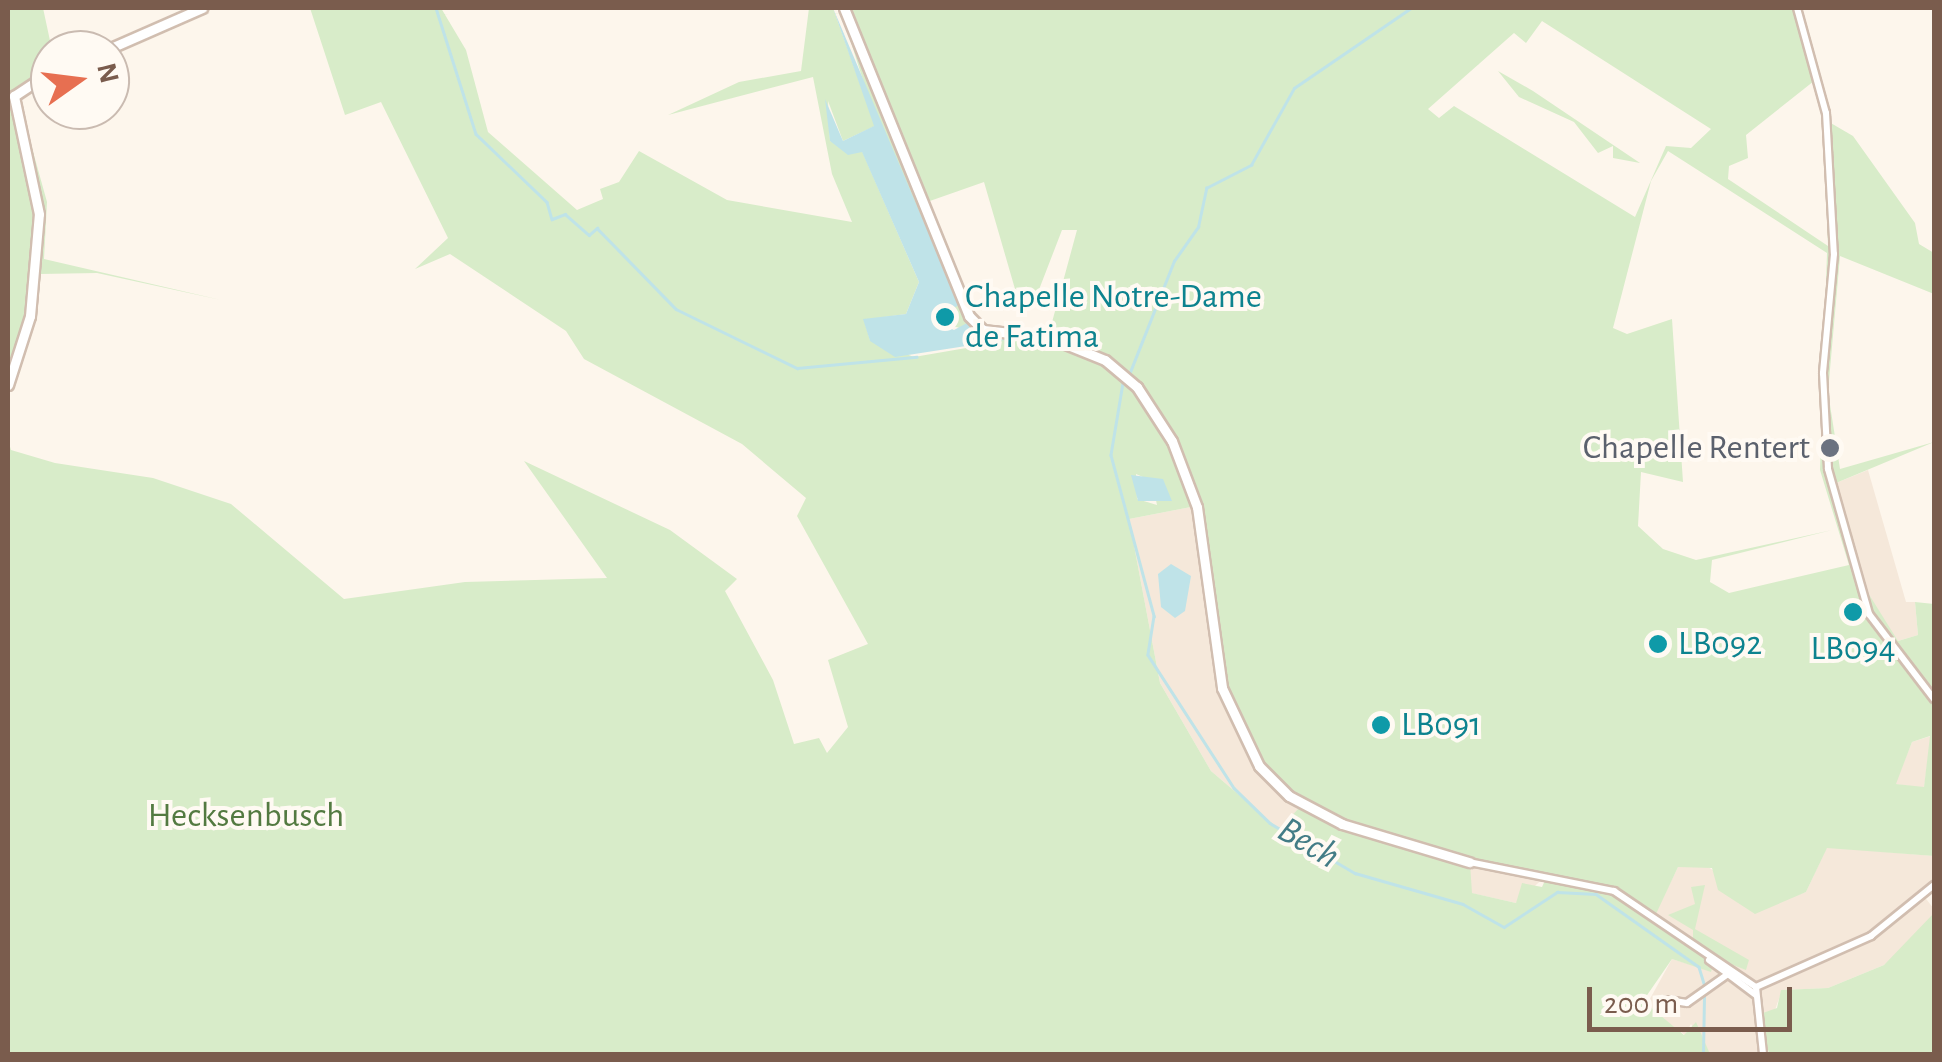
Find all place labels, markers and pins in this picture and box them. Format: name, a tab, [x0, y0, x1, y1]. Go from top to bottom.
place label: Chapelle Notre-Dame de Fatima	[965, 276, 1262, 358]
marker: Chapelle Notre-Dame de Fatima	[934, 306, 956, 328]
place label: Chapelle Rentert	[1583, 427, 1810, 469]
marker: Chapelle Rentert	[1819, 437, 1841, 459]
marker: LB094	[1842, 601, 1864, 623]
place label: LB092	[1678, 623, 1762, 665]
place label: LB094	[1810, 628, 1896, 670]
marker: LB092	[1647, 633, 1669, 655]
place label: LB091	[1401, 704, 1481, 746]
marker: LB091	[1370, 714, 1392, 736]

